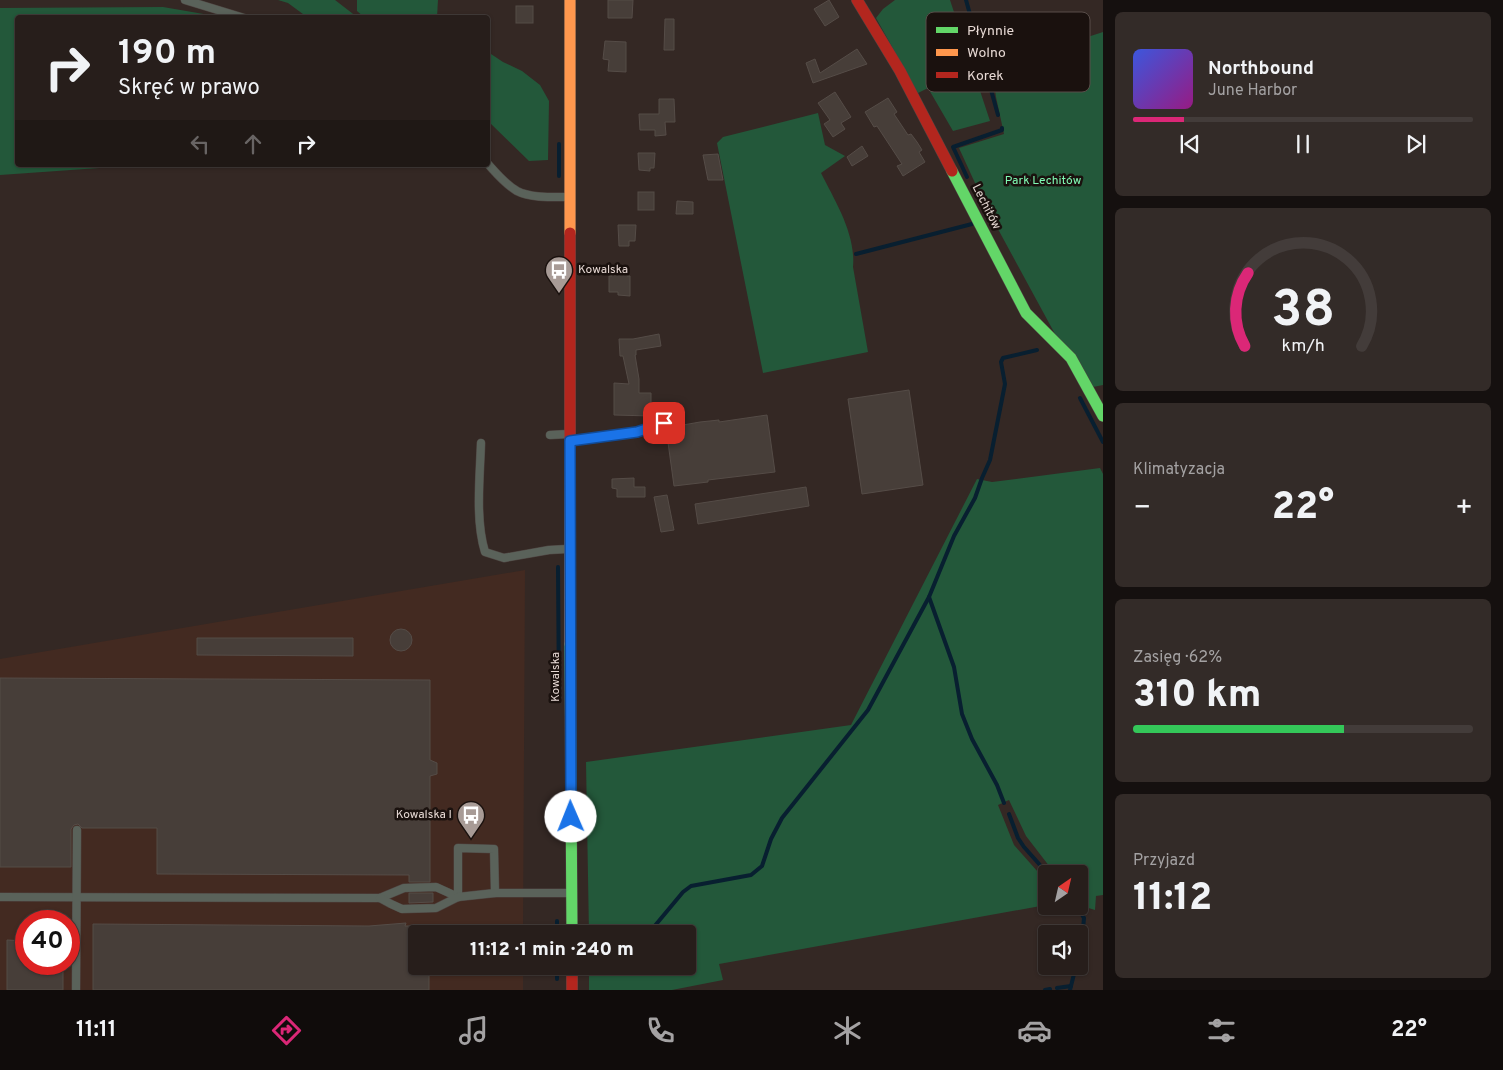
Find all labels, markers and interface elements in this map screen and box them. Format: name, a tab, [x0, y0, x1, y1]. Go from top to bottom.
legend	[926, 12, 1090, 92]
text: Płynnie	[967, 23, 1014, 40]
text: 190 m	[118, 32, 216, 76]
icon: right	[35, 35, 100, 100]
text: Wolno	[967, 45, 1006, 62]
text: Northbound	[1208, 57, 1314, 81]
text: Korek	[967, 68, 1004, 85]
text: Skręć w prawo	[118, 75, 260, 102]
text: June Harbor	[1208, 81, 1297, 101]
icon: left	[186, 130, 214, 158]
icon: ahead	[239, 130, 267, 158]
icon: right	[292, 130, 320, 158]
icon: previous	[1176, 130, 1204, 158]
icon: pause	[1289, 130, 1317, 158]
icon: next	[1402, 130, 1430, 158]
park label: Park Lechitów	[1005, 173, 1082, 189]
street label: Lechitów	[968, 182, 1004, 233]
bus stop icon: Kowalska	[544, 255, 574, 294]
place label: Kowalska	[578, 262, 628, 278]
text: 38	[1271, 279, 1335, 345]
text: km/h	[1281, 335, 1325, 358]
pin	[643, 402, 685, 444]
icon: arrive	[650, 409, 678, 437]
text: Klimatyzacja	[1133, 460, 1225, 480]
text: 22°	[1272, 484, 1334, 533]
text: −	[1133, 491, 1151, 527]
text: +	[1455, 491, 1473, 527]
text: Zasięg · 62%	[1133, 648, 1222, 668]
street label: Kowalska	[548, 652, 564, 702]
text: 310 km	[1133, 672, 1261, 721]
position arrow	[544, 790, 596, 842]
bus stop icon: Kowalska I	[456, 800, 486, 839]
place label: Kowalska I	[396, 807, 452, 823]
text: Przyjazd	[1133, 851, 1195, 871]
north arrow	[1038, 865, 1088, 915]
map controls	[1038, 865, 1088, 975]
text: 11:12	[1133, 875, 1212, 924]
speed limit sign: 40	[15, 910, 80, 975]
button: sound	[1038, 925, 1088, 975]
text: 11:12 · 1 min · 240 m	[470, 938, 634, 962]
icon: directions	[269, 1013, 304, 1048]
icon: music	[456, 1013, 491, 1048]
icon: phone	[643, 1013, 678, 1048]
icon: climate	[830, 1013, 865, 1048]
icon: car	[1017, 1013, 1052, 1048]
icon: filters	[1204, 1013, 1239, 1048]
text: 11:11	[76, 1017, 117, 1044]
text: 22°	[1391, 1017, 1427, 1044]

